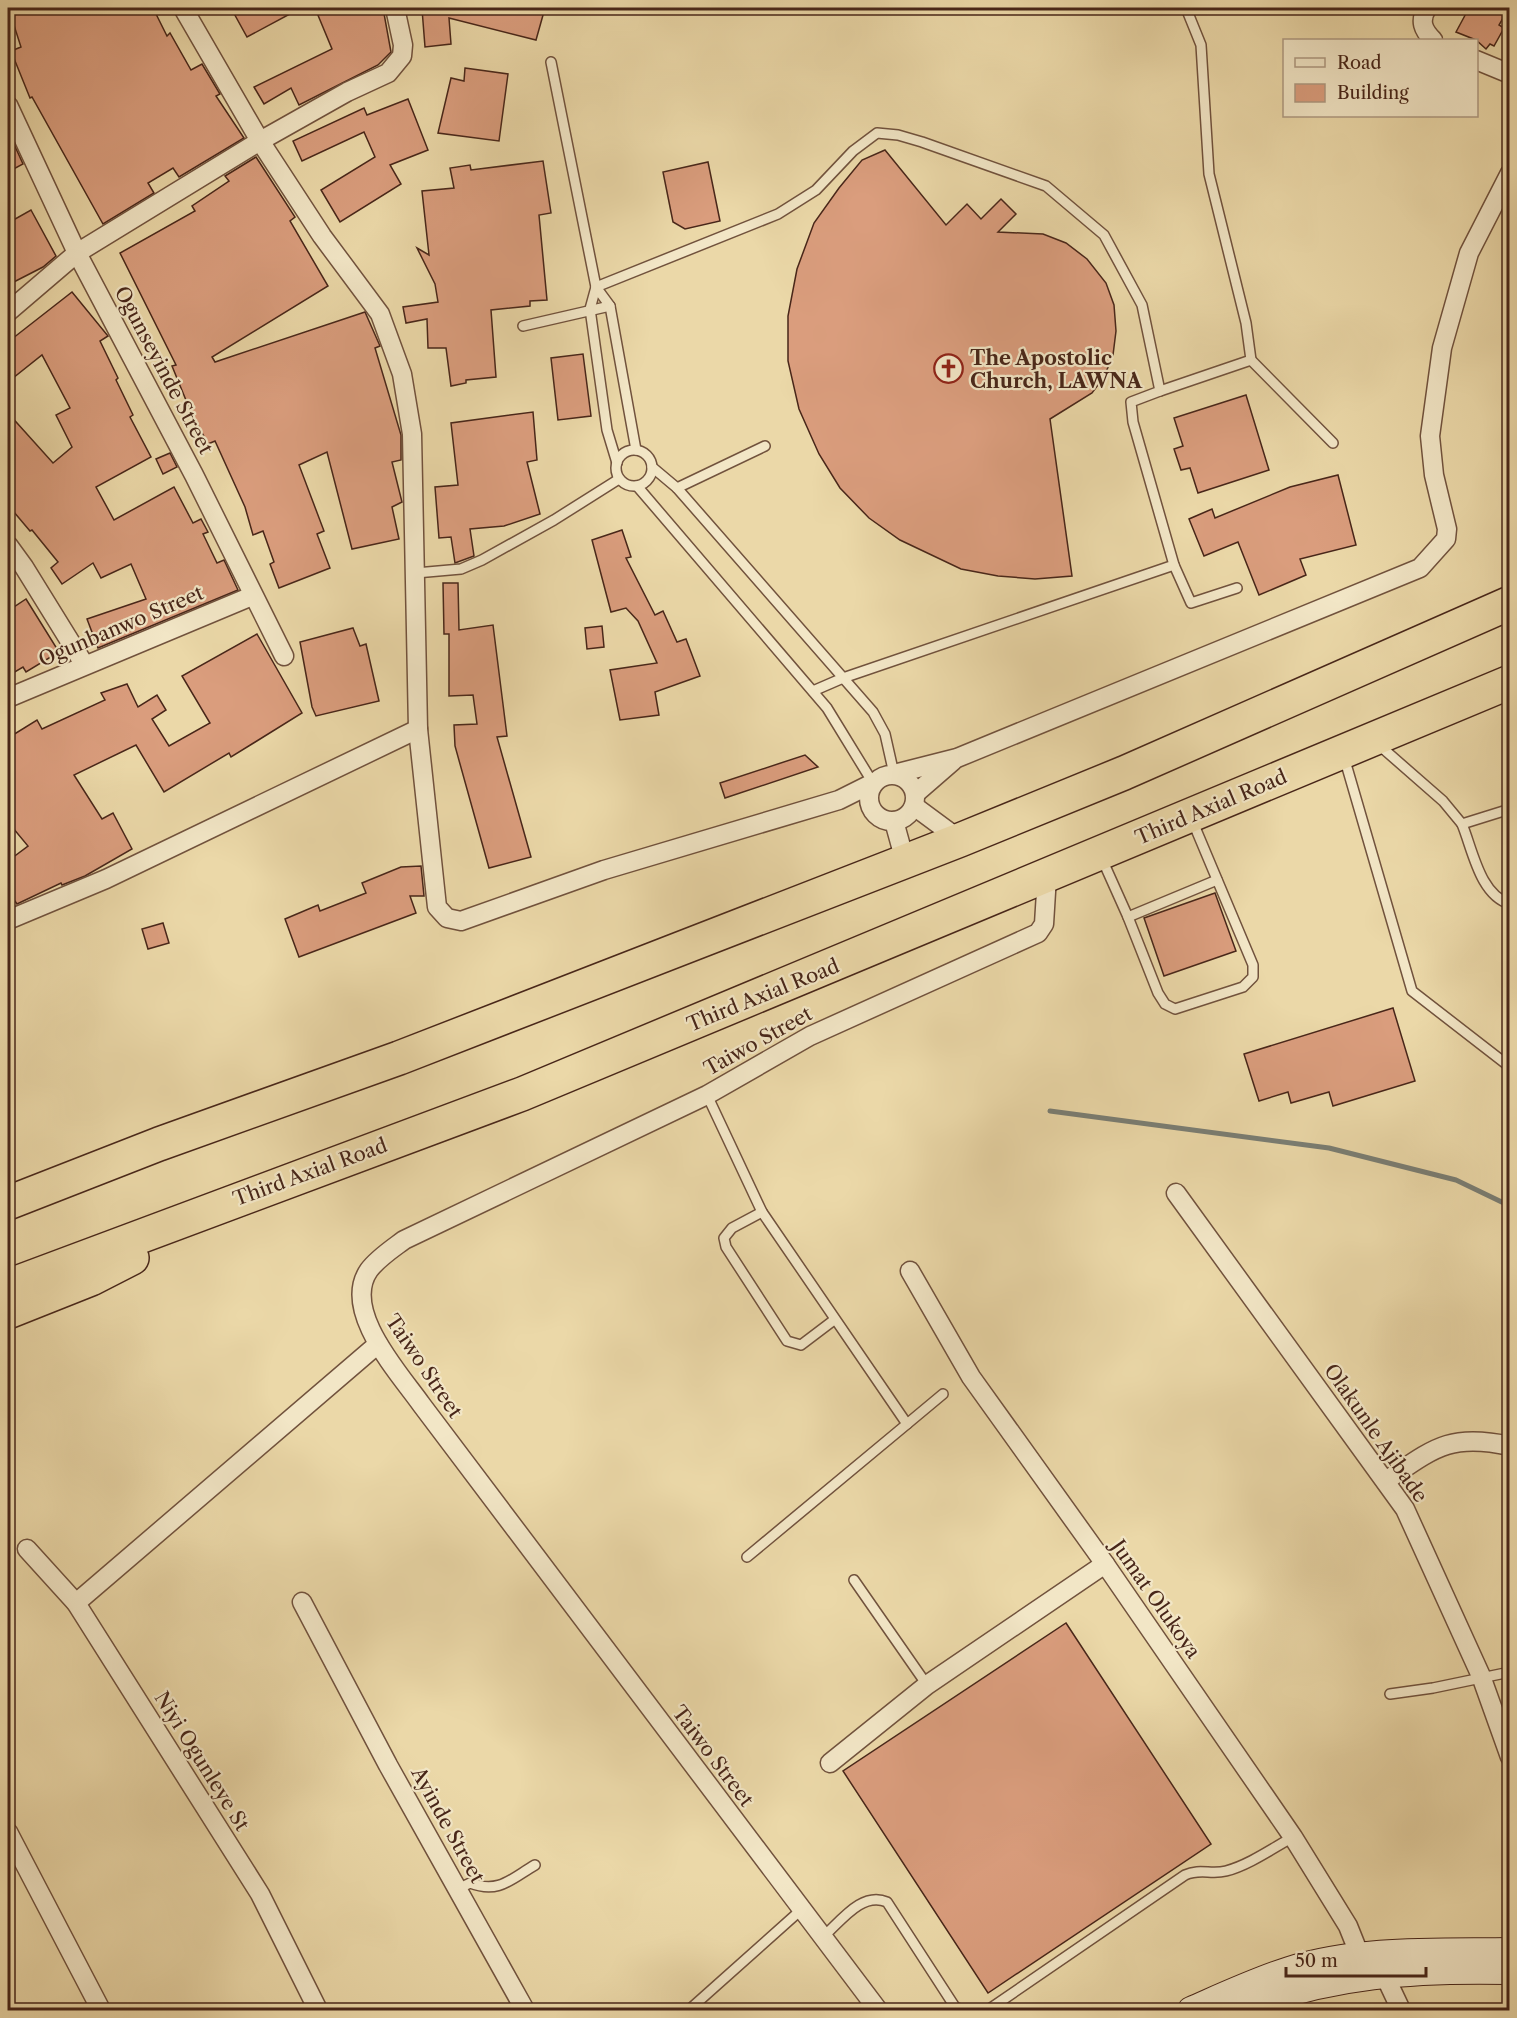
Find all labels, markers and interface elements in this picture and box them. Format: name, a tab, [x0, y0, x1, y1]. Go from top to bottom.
legend	[1283, 39, 1478, 117]
text: Road	[1337, 52, 1382, 74]
text: Building	[1337, 82, 1409, 104]
street label: Ogunseyinde Street	[110, 282, 218, 458]
place label: The Apostolic Church, LAWNA	[970, 346, 1143, 393]
church icon: The Apostolic Church, LAWNA	[933, 353, 965, 385]
street label: Ogunbanwo Street	[35, 580, 207, 672]
street label: Third Axial Road	[1132, 764, 1290, 850]
street label: Third Axial Road	[683, 953, 843, 1037]
street label: Taiwo Street	[700, 1001, 816, 1081]
street label: Third Axial Road	[230, 1133, 390, 1211]
street label: Taiwo Street	[381, 1310, 467, 1422]
street label: Olakunle Ajibade	[1319, 1359, 1433, 1507]
street label: Jumat Olukoya	[1105, 1533, 1206, 1663]
street label: Niyi Ogunleye St	[150, 1687, 254, 1835]
street label: Taiwo Street	[667, 1701, 759, 1811]
street label: Ayinde Street	[406, 1762, 490, 1887]
scale bar	[1286, 1940, 1426, 1978]
text: 50 m	[1295, 1950, 1338, 1972]

